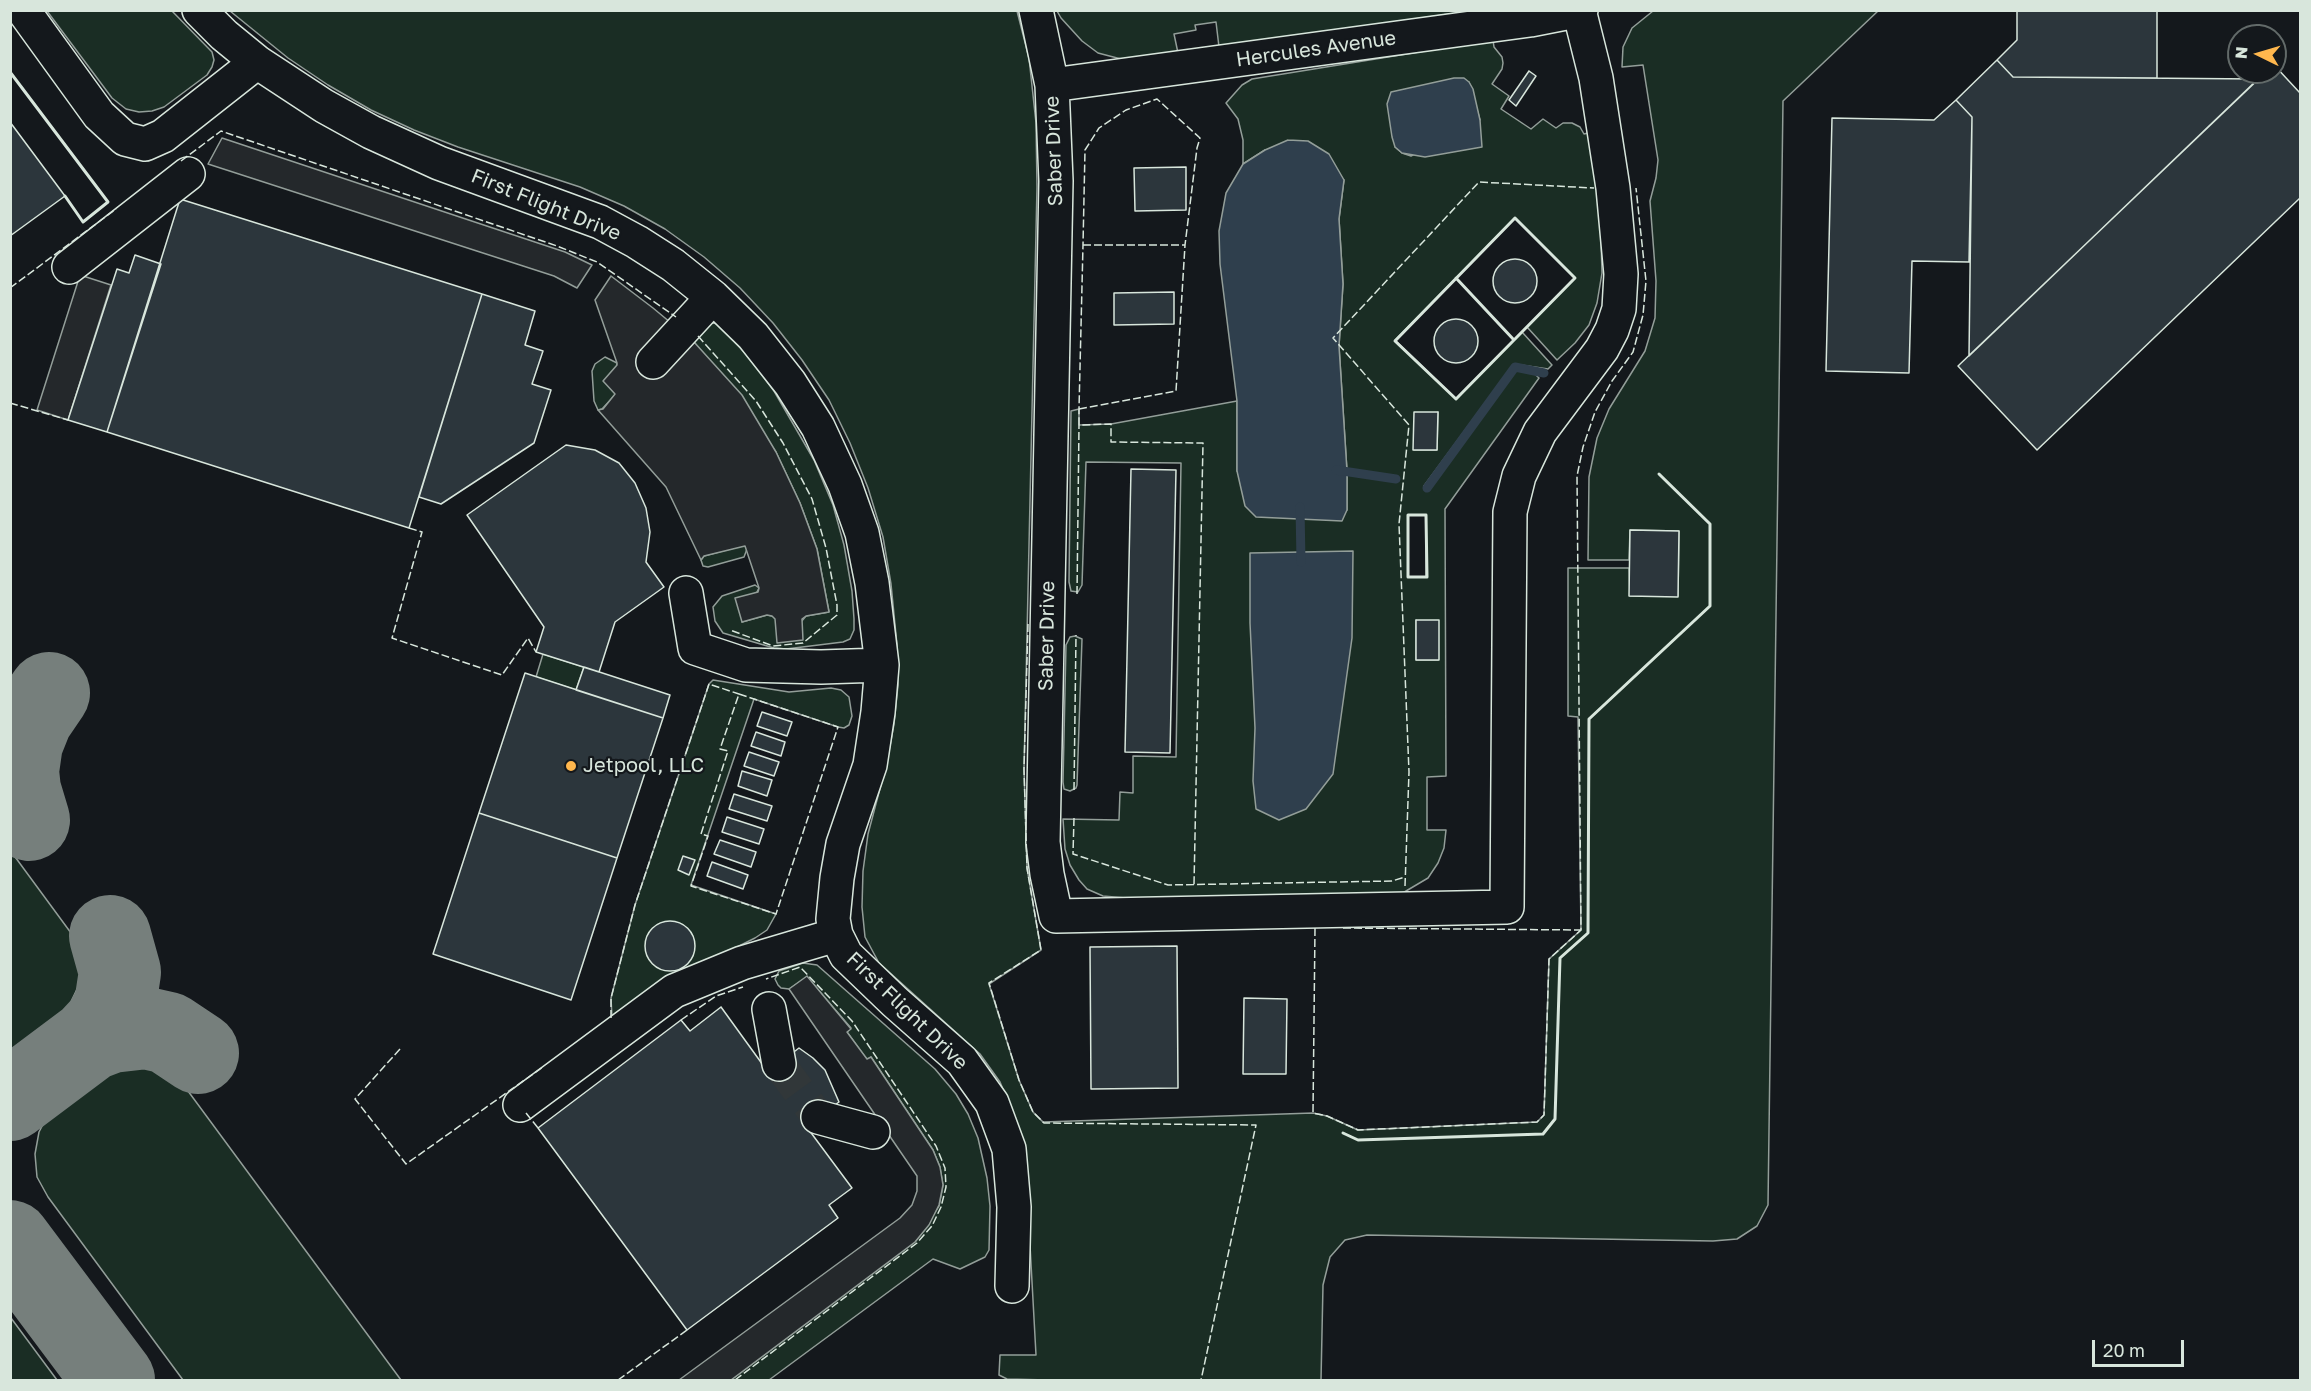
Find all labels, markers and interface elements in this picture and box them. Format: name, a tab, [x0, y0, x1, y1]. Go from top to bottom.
north arrow	[2227, 24, 2287, 84]
street label: Hercules Avenue	[1234, 26, 1398, 72]
text: N	[2231, 46, 2252, 60]
street label: Saber Drive	[1040, 95, 1068, 207]
street label: First Flight Drive	[468, 164, 624, 246]
street label: Saber Drive	[1034, 581, 1060, 691]
place label: Jetpool, LLC	[583, 754, 704, 778]
marker: Jetpool, LLC	[564, 759, 578, 773]
street label: First Flight Drive	[841, 947, 973, 1075]
scale bar	[2095, 1328, 2186, 1366]
text: 20 m	[2103, 1339, 2145, 1361]

